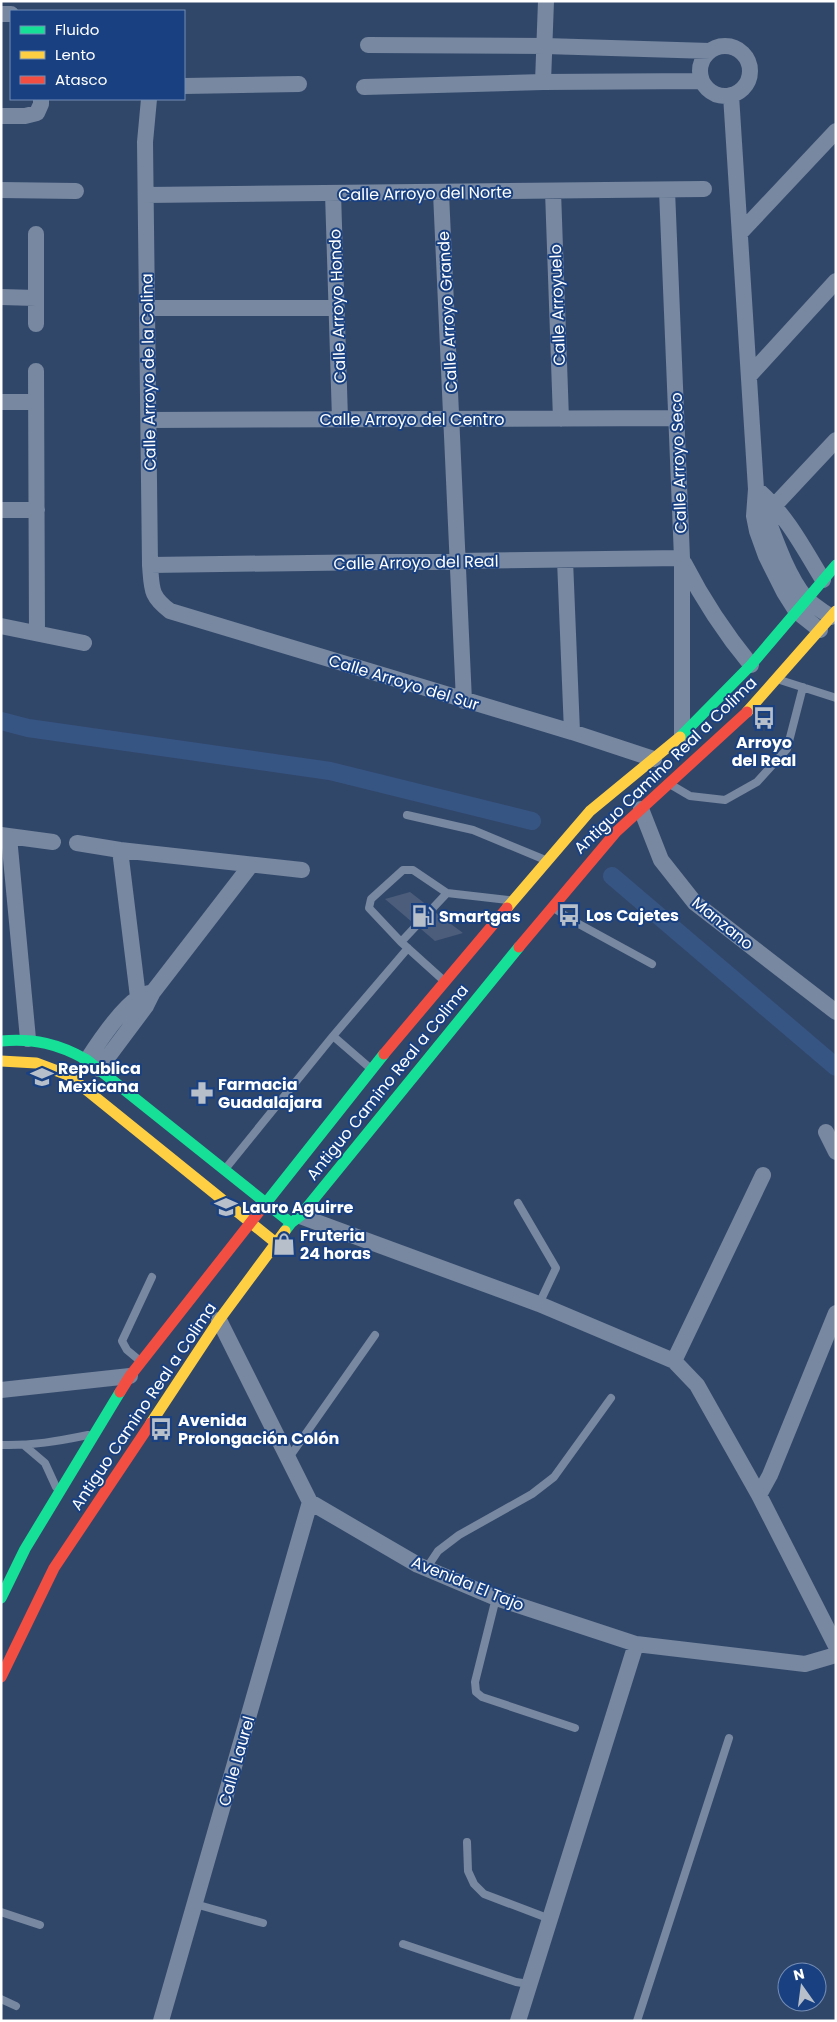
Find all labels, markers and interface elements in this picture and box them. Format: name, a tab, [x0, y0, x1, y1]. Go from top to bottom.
legend	[10, 10, 185, 100]
text: Fluido	[55, 19, 99, 40]
text: Lento	[55, 44, 95, 65]
text: Atasco	[55, 69, 107, 90]
street label: Calle Arroyo del Norte	[338, 180, 512, 207]
street label: Calle Arroyo Hondo	[323, 228, 352, 384]
street label: Calle Arroyo Grande	[432, 230, 463, 393]
street label: Calle Arroyuelo	[544, 244, 571, 366]
street label: Calle Arroyo de la Colina	[135, 273, 162, 471]
street label: Calle Arroyo Seco	[665, 392, 692, 534]
street label: Calle Arroyo del Centro	[319, 408, 505, 431]
street label: Calle Arroyo del Real	[333, 550, 499, 575]
street label: Calle Arroyo del Sur	[326, 649, 482, 716]
street label: Antiguo Camino Real a Colima	[569, 672, 762, 859]
bus stop icon: Arroyo del Real	[751, 705, 777, 731]
place label: Arroyo del Real	[732, 731, 796, 772]
street label: Manzano	[687, 891, 758, 955]
bus stop icon: Los Cajetes	[556, 902, 582, 928]
fuel station icon: Smartgas	[410, 903, 436, 929]
place label: Los Cajetes	[586, 904, 679, 927]
place label: Smartgas	[439, 905, 521, 928]
street label: Antiguo Camino Real a Colima	[301, 979, 474, 1185]
place label: Republica Mexicana	[58, 1057, 141, 1098]
school or university icon: Republica Mexicana	[29, 1064, 55, 1090]
place label: Farmacia Guadalajara	[218, 1073, 322, 1114]
pharmacy icon: Farmacia Guadalajara	[189, 1080, 215, 1106]
school or university icon: Lauro Aguirre	[213, 1194, 239, 1220]
place label: Lauro Aguirre	[242, 1196, 354, 1219]
place label: Fruteria 24 horas	[300, 1224, 371, 1265]
shop icon: Fruteria 24 horas	[271, 1231, 297, 1257]
street label: Antiguo Camino Real a Colima	[65, 1298, 222, 1515]
place label: Avenida Prolongación Colón	[178, 1409, 339, 1450]
bus stop icon: Avenida Prolongación Colón	[148, 1416, 174, 1442]
street label: Avenida El Tajo	[408, 1550, 528, 1617]
street label: Calle Laurel	[213, 1713, 260, 1809]
north arrow	[777, 1962, 827, 2012]
text: N	[791, 1963, 806, 1985]

